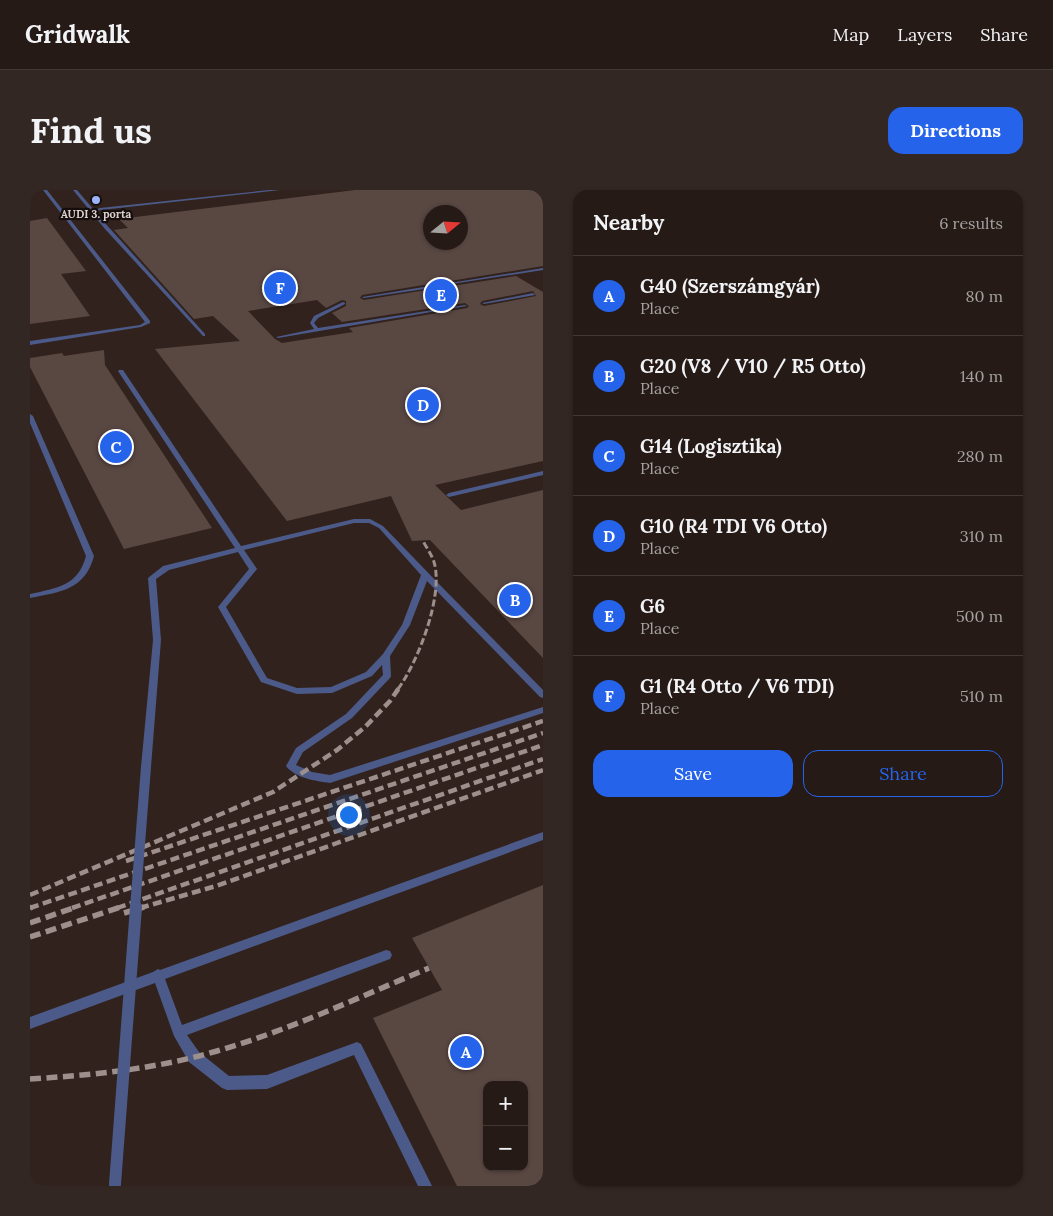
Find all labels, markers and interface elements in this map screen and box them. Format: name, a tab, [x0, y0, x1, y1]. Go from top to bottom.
text: Gridwalk	[25, 19, 130, 50]
text: Map	[833, 23, 869, 46]
text: Layers	[897, 23, 952, 46]
text: Share	[980, 23, 1028, 46]
button: Directions	[888, 107, 1023, 154]
text: Find us	[30, 108, 152, 153]
marker: AUDI 3. porta	[90, 194, 102, 206]
north arrow	[423, 205, 468, 250]
place label: AUDI 3. porta	[61, 207, 132, 221]
text: Nearby	[593, 209, 664, 236]
text: 6 results	[939, 213, 1003, 233]
pin: F	[264, 269, 296, 307]
text: G40 (Szerszámgyár)	[640, 274, 820, 298]
pin: E	[425, 276, 457, 314]
text: A	[604, 286, 614, 306]
text: 80 m	[966, 286, 1003, 306]
text: Place	[640, 298, 679, 318]
text: G20 (V8 / V10 / R5 Otto)	[640, 354, 866, 378]
text: B	[604, 366, 614, 386]
text: 140 m	[960, 366, 1003, 386]
text: Place	[640, 378, 679, 398]
pin: D	[407, 386, 439, 424]
pin: C	[100, 428, 132, 466]
text: G14 (Logisztika)	[640, 434, 782, 458]
text: C	[603, 446, 615, 466]
text: 280 m	[957, 446, 1003, 466]
text: Place	[640, 458, 679, 478]
text: G10 (R4 TDI V6 Otto)	[640, 514, 827, 538]
text: D	[603, 526, 615, 546]
text: 310 m	[960, 526, 1003, 546]
text: Place	[640, 538, 679, 558]
pin: B	[499, 581, 531, 619]
text: G6	[640, 594, 665, 618]
text: E	[604, 606, 614, 626]
text: 500 m	[956, 606, 1003, 626]
text: Place	[640, 618, 679, 638]
text: G1 (R4 Otto / V6 TDI)	[640, 674, 834, 698]
text: F	[604, 686, 614, 706]
text: 510 m	[960, 686, 1003, 706]
text: Place	[640, 698, 679, 718]
button: Save	[593, 750, 793, 797]
button: Share	[803, 750, 1003, 797]
your location	[336, 802, 362, 828]
pin: A	[450, 1033, 482, 1071]
map controls	[483, 1081, 528, 1171]
button: +	[483, 1081, 528, 1126]
button: −	[483, 1126, 528, 1171]

